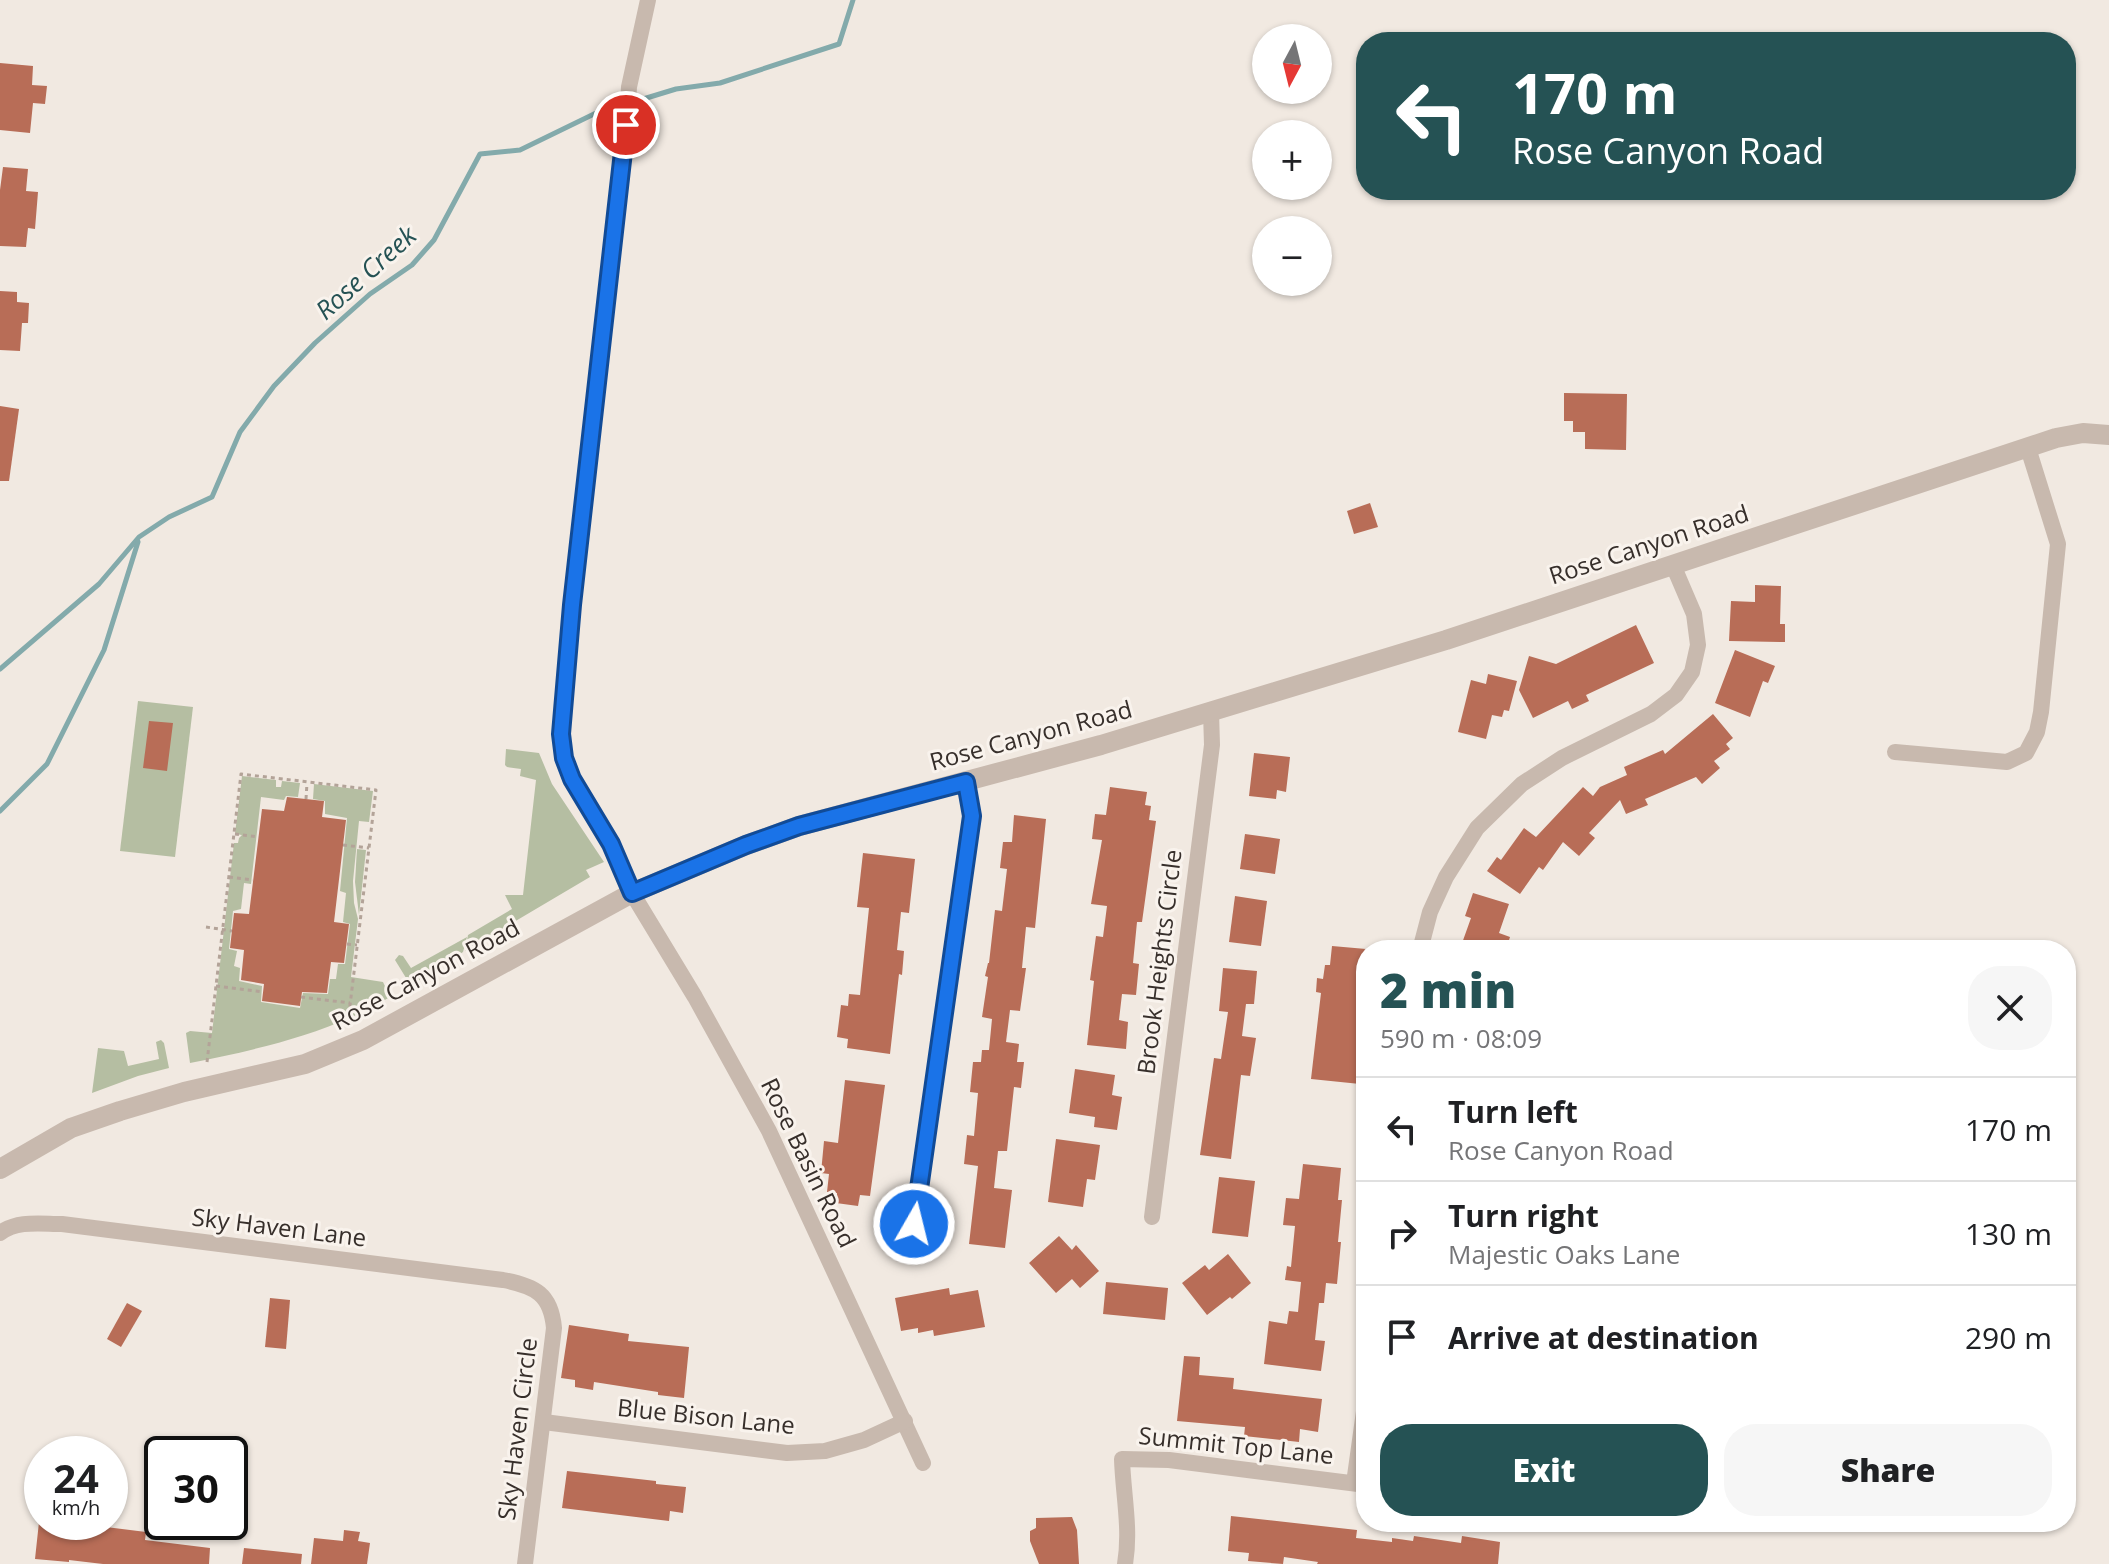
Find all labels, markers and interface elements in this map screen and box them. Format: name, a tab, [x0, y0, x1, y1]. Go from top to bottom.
north arrow	[1252, 24, 1332, 104]
map controls	[1252, 24, 1332, 296]
text: 170 m	[1512, 54, 1678, 130]
icon: left	[1380, 64, 1484, 168]
pin	[592, 91, 660, 159]
icon: arrive	[604, 103, 648, 147]
button: +	[1252, 120, 1332, 200]
text: Rose Canyon Road	[1512, 126, 1824, 175]
water label: Rose Creek	[307, 216, 425, 327]
button: −	[1252, 216, 1332, 296]
street label: Rose Canyon Road	[1544, 496, 1753, 591]
street label: Rose Canyon Road	[926, 692, 1135, 777]
street label: Brook Heights Circle	[1128, 848, 1189, 1076]
street label: Rose Canyon Road	[326, 910, 525, 1037]
text: 2 min	[1380, 957, 1516, 1022]
button: close	[1968, 966, 2052, 1050]
text: 590 m · 08:09	[1380, 1020, 1542, 1056]
street label: Rose Basin Road	[754, 1072, 865, 1253]
text: Turn left	[1448, 1091, 1578, 1132]
icon: left	[1380, 1107, 1424, 1151]
text: 170 m	[1965, 1109, 2052, 1150]
text: Rose Canyon Road	[1448, 1132, 1674, 1168]
position arrow	[872, 1182, 956, 1266]
text: Turn right	[1448, 1195, 1599, 1236]
street label: Sky Haven Lane	[190, 1199, 368, 1254]
icon: right	[1380, 1211, 1424, 1255]
text: 130 m	[1965, 1213, 2052, 1254]
text: Majestic Oaks Lane	[1448, 1236, 1680, 1272]
icon: arrive	[1380, 1315, 1424, 1359]
text: Arrive at destination	[1448, 1317, 1759, 1358]
text: 290 m	[1965, 1317, 2052, 1358]
street label: Sky Haven Circle	[489, 1336, 544, 1522]
street label: Blue Bison Lane	[616, 1390, 797, 1441]
street label: Summit Top Lane	[1137, 1418, 1335, 1471]
button: Exit	[1380, 1424, 1708, 1516]
button: Share	[1724, 1424, 2052, 1516]
speed limit sign: 30	[144, 1436, 248, 1540]
text: 24	[53, 1450, 99, 1505]
text: km/h	[52, 1494, 100, 1521]

